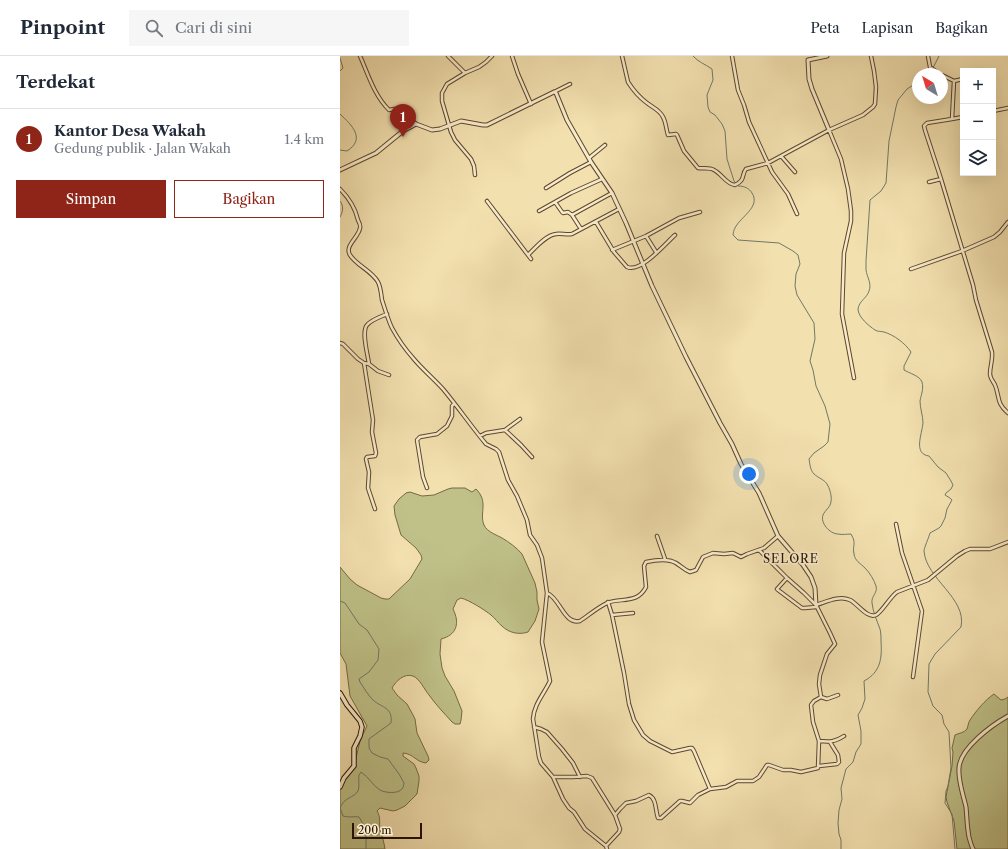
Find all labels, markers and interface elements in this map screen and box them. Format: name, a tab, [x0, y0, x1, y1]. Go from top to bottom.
search box	[129, 10, 409, 46]
text: Pinpoint	[20, 16, 105, 39]
icon: search	[143, 17, 165, 39]
text: Cari di sini	[175, 18, 252, 37]
text: Peta	[810, 19, 840, 37]
text: Lapisan	[862, 19, 913, 37]
text: Bagikan	[935, 19, 988, 37]
north arrow	[912, 68, 948, 104]
map controls	[960, 68, 996, 176]
button: +	[960, 68, 996, 104]
text: Terdekat	[16, 72, 95, 92]
pin: 1	[390, 104, 416, 137]
button: −	[960, 104, 996, 140]
text: Kantor Desa Wakah	[54, 121, 206, 140]
text: 1	[26, 131, 32, 147]
text: 1.4 km	[285, 131, 324, 147]
text: Gedung publik · Jalan Wakah	[54, 140, 231, 156]
button: layers	[960, 140, 996, 176]
button: Simpan	[16, 180, 166, 218]
button: Bagikan	[174, 180, 324, 218]
your location	[739, 464, 759, 484]
district label: SELORE	[763, 551, 819, 566]
scale bar	[352, 821, 422, 840]
text: 200 m	[358, 823, 391, 837]

